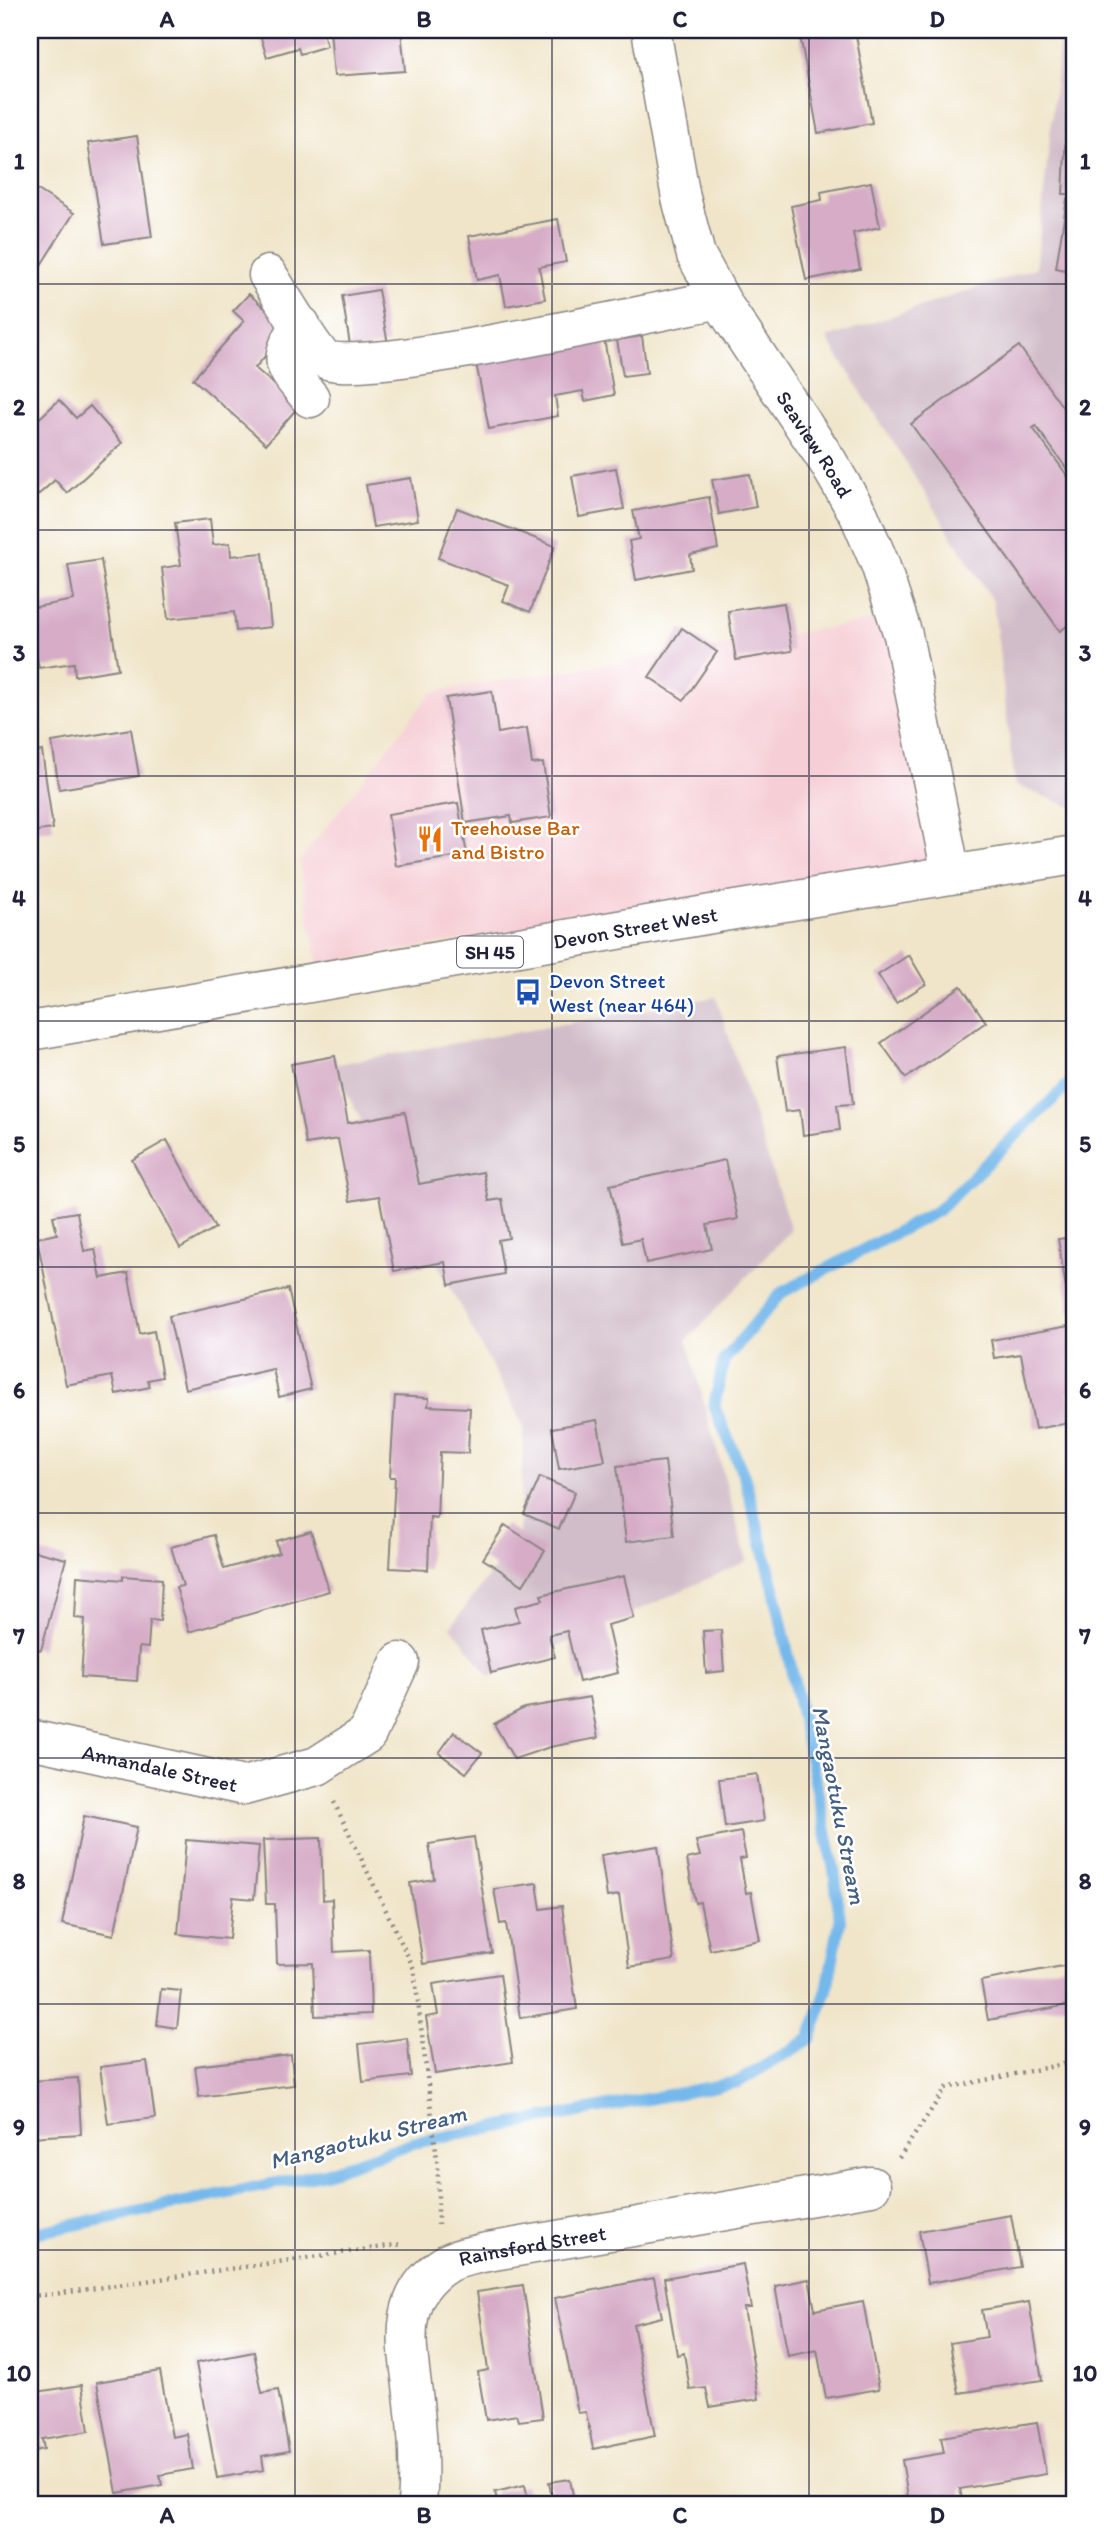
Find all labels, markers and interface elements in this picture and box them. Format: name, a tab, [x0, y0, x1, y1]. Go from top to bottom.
text: A	[159, 5, 175, 33]
text: B	[417, 5, 432, 33]
text: C	[673, 5, 688, 33]
text: D	[929, 5, 945, 33]
text: 1	[14, 147, 25, 175]
text: 1	[1080, 147, 1091, 175]
street label: Seaview Road	[771, 386, 859, 502]
text: 2	[13, 393, 26, 421]
text: 2	[1079, 393, 1092, 421]
text: 3	[13, 639, 26, 667]
text: 3	[1079, 639, 1092, 667]
place label: Treehouse Bar and Bistro	[451, 815, 580, 864]
restaurant icon: Treehouse Bar and Bistro	[415, 824, 445, 854]
text: 4	[12, 884, 26, 912]
text: 4	[1078, 884, 1092, 912]
street label: Devon Street West	[551, 901, 719, 954]
road number: SH 45	[457, 936, 523, 968]
place label: Devon Street West (near 464)	[549, 968, 694, 1017]
bus stop icon: Devon Street West (near 464)	[513, 977, 543, 1007]
text: 5	[13, 1130, 25, 1158]
text: 5	[1079, 1130, 1091, 1158]
text: 6	[13, 1376, 25, 1404]
text: 6	[1079, 1376, 1091, 1404]
text: 7	[12, 1622, 25, 1650]
text: 7	[1078, 1622, 1091, 1650]
water label: Mangaotuku Stream	[806, 1703, 872, 1907]
street label: Annandale Street	[80, 1738, 240, 1797]
text: 8	[13, 1867, 26, 1895]
text: 8	[1079, 1867, 1092, 1895]
water label: Mangaotuku Stream	[267, 2099, 470, 2175]
text: 9	[13, 2113, 25, 2141]
text: 9	[1079, 2113, 1091, 2141]
street label: Rainsford Street	[456, 2219, 608, 2271]
text: 10	[7, 2359, 31, 2387]
text: 10	[1073, 2359, 1097, 2387]
text: A	[159, 2501, 175, 2529]
text: B	[417, 2501, 432, 2529]
text: C	[673, 2501, 688, 2529]
text: D	[929, 2501, 945, 2529]

